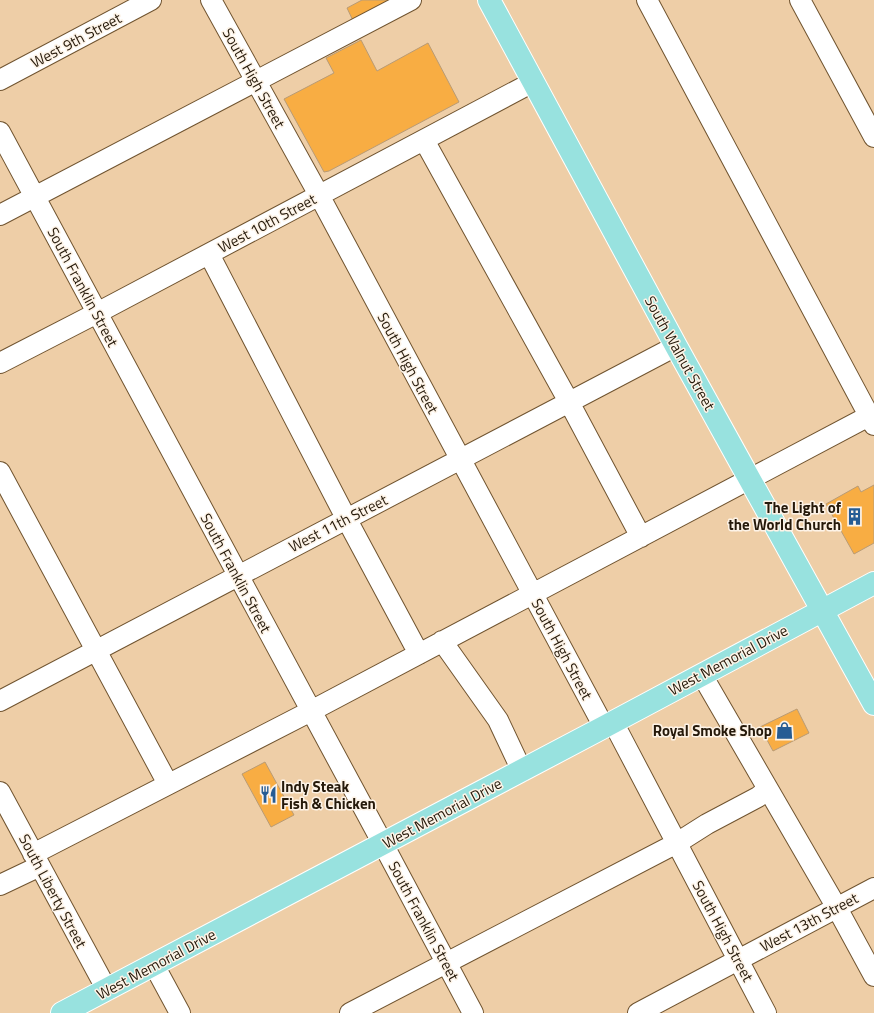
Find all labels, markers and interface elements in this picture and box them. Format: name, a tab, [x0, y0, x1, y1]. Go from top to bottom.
street label: West 9th Street	[27, 6, 126, 74]
street label: South High Street	[217, 24, 292, 133]
street label: West 10th Street	[214, 187, 321, 259]
street label: South Franklin Street	[42, 223, 125, 352]
street label: South Walnut Street	[639, 291, 721, 415]
street label: South High Street	[372, 308, 445, 418]
street label: West 11th Street	[285, 488, 392, 558]
place label: The Light of the World Church	[728, 496, 842, 536]
building icon: The Light of the World Church	[844, 506, 864, 526]
street label: South Franklin Street	[195, 509, 278, 638]
street label: South High Street	[526, 594, 599, 704]
street label: West Memorial Drive	[664, 619, 792, 701]
place label: Royal Smoke Shop	[653, 719, 772, 742]
shop icon: Royal Smoke Shop	[775, 720, 795, 740]
street label: West Memorial Drive	[378, 772, 506, 854]
place label: Indy Steak Fish & Chicken	[281, 775, 376, 815]
restaurant icon: Indy Steak Fish & Chicken	[258, 785, 278, 805]
street label: South Liberty Street	[13, 830, 93, 953]
street label: South Franklin Street	[383, 857, 466, 986]
street label: South High Street	[687, 876, 760, 986]
street label: West 13th Street	[756, 886, 863, 958]
street label: West Memorial Drive	[92, 923, 220, 1005]

